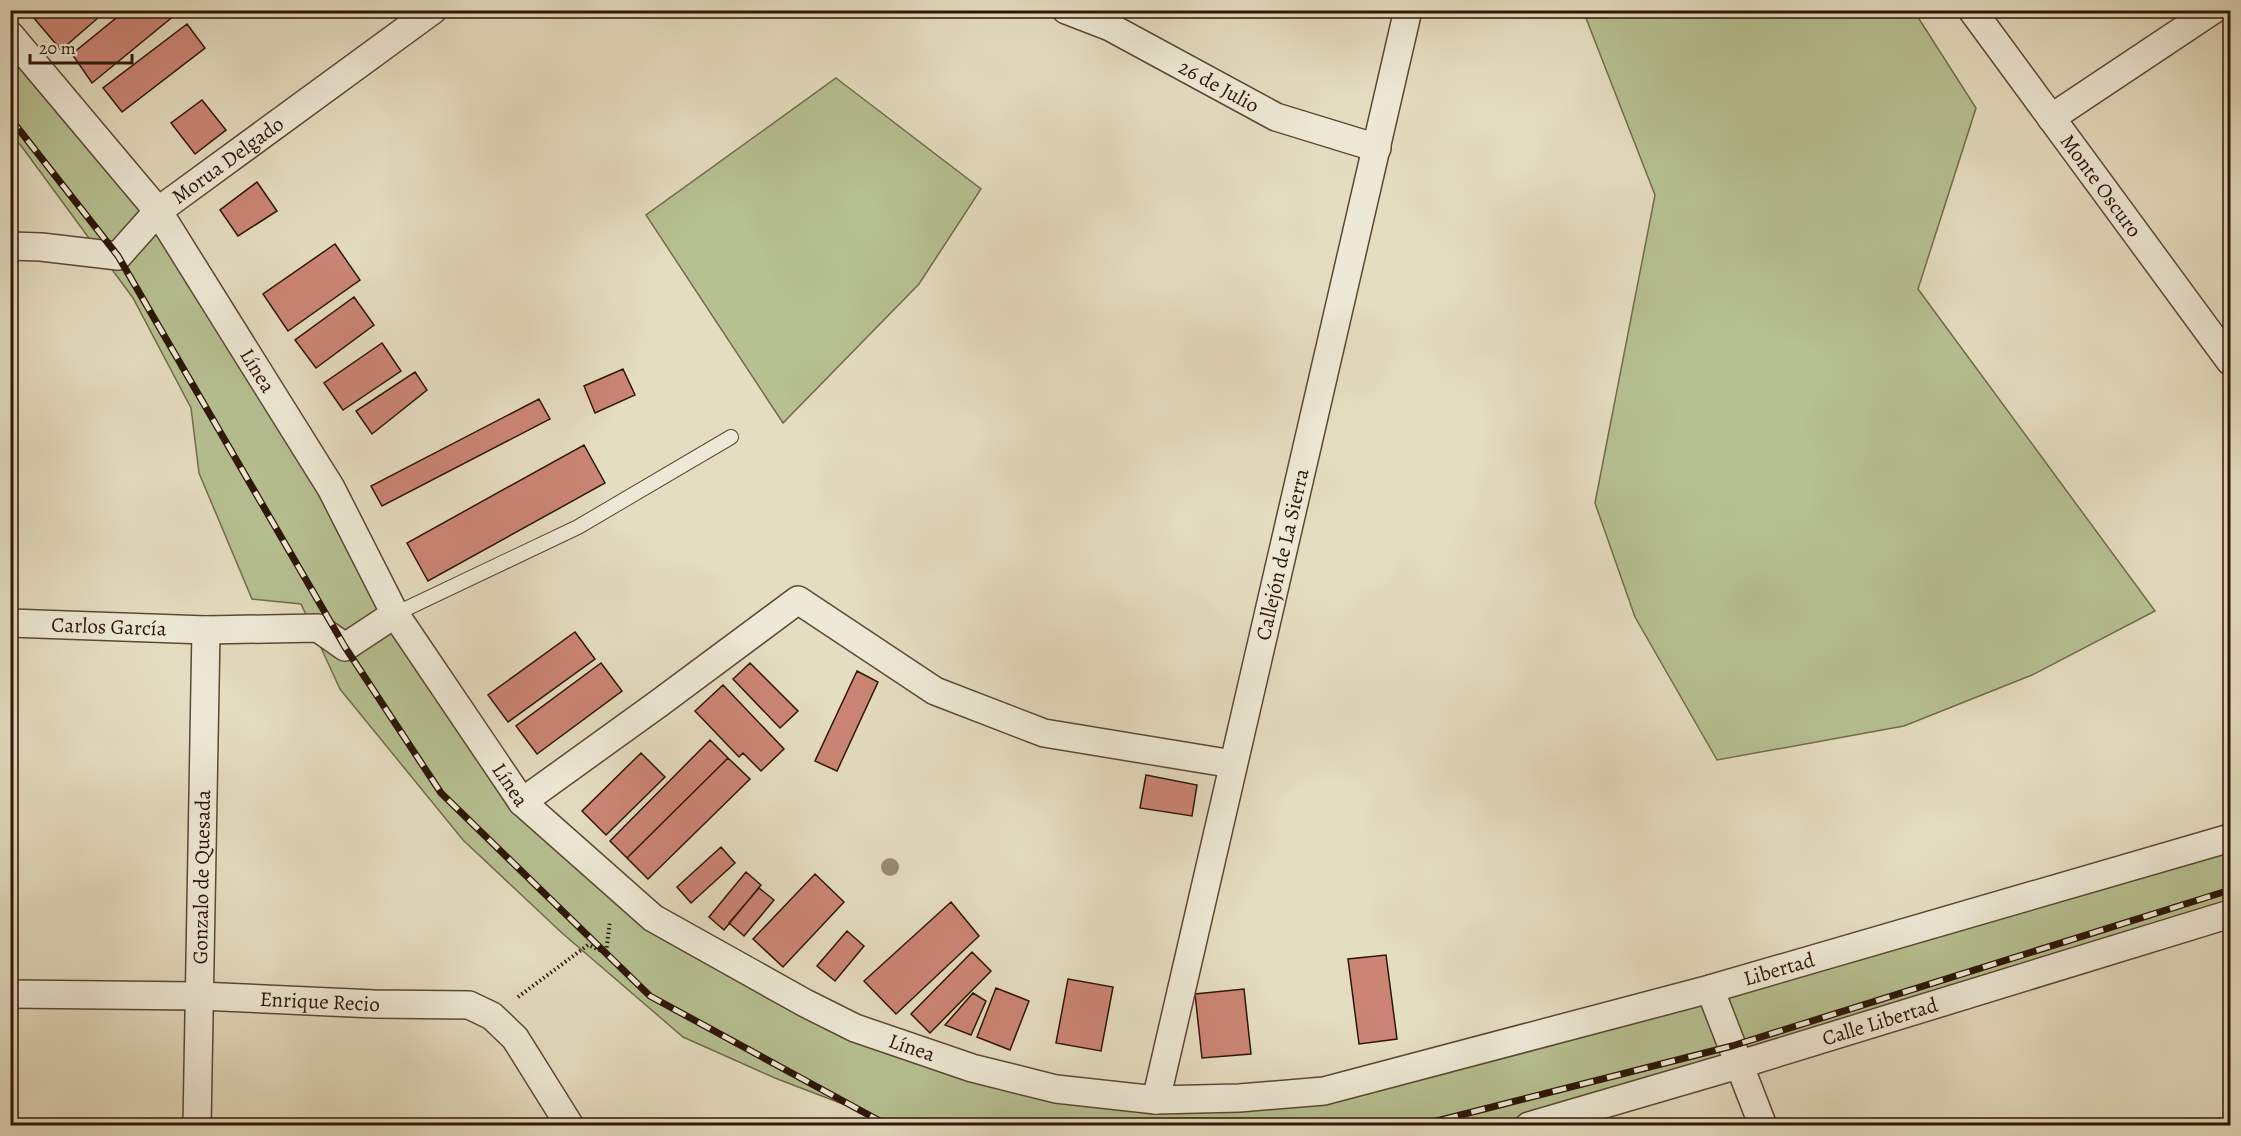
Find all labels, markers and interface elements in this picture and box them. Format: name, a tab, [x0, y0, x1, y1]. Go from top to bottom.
scale bar	[30, 27, 132, 65]
text: 20 m	[39, 36, 76, 60]
street label: 26 de Julio	[1174, 53, 1264, 119]
street label: Morua Delgado	[166, 110, 289, 210]
street label: Monte Oscuro	[2054, 128, 2148, 243]
street label: Línea	[233, 343, 282, 398]
street label: Callejón de La Sierra	[1249, 466, 1316, 643]
street label: Carlos García	[51, 610, 167, 643]
street label: Línea	[486, 757, 535, 812]
street label: Gonzalo de Quesada	[186, 789, 217, 965]
street label: Libertad	[1740, 945, 1819, 993]
street label: Enrique Recio	[259, 985, 380, 1018]
street label: Calle Libertad	[1818, 990, 1942, 1052]
street label: Línea	[885, 1027, 939, 1068]

